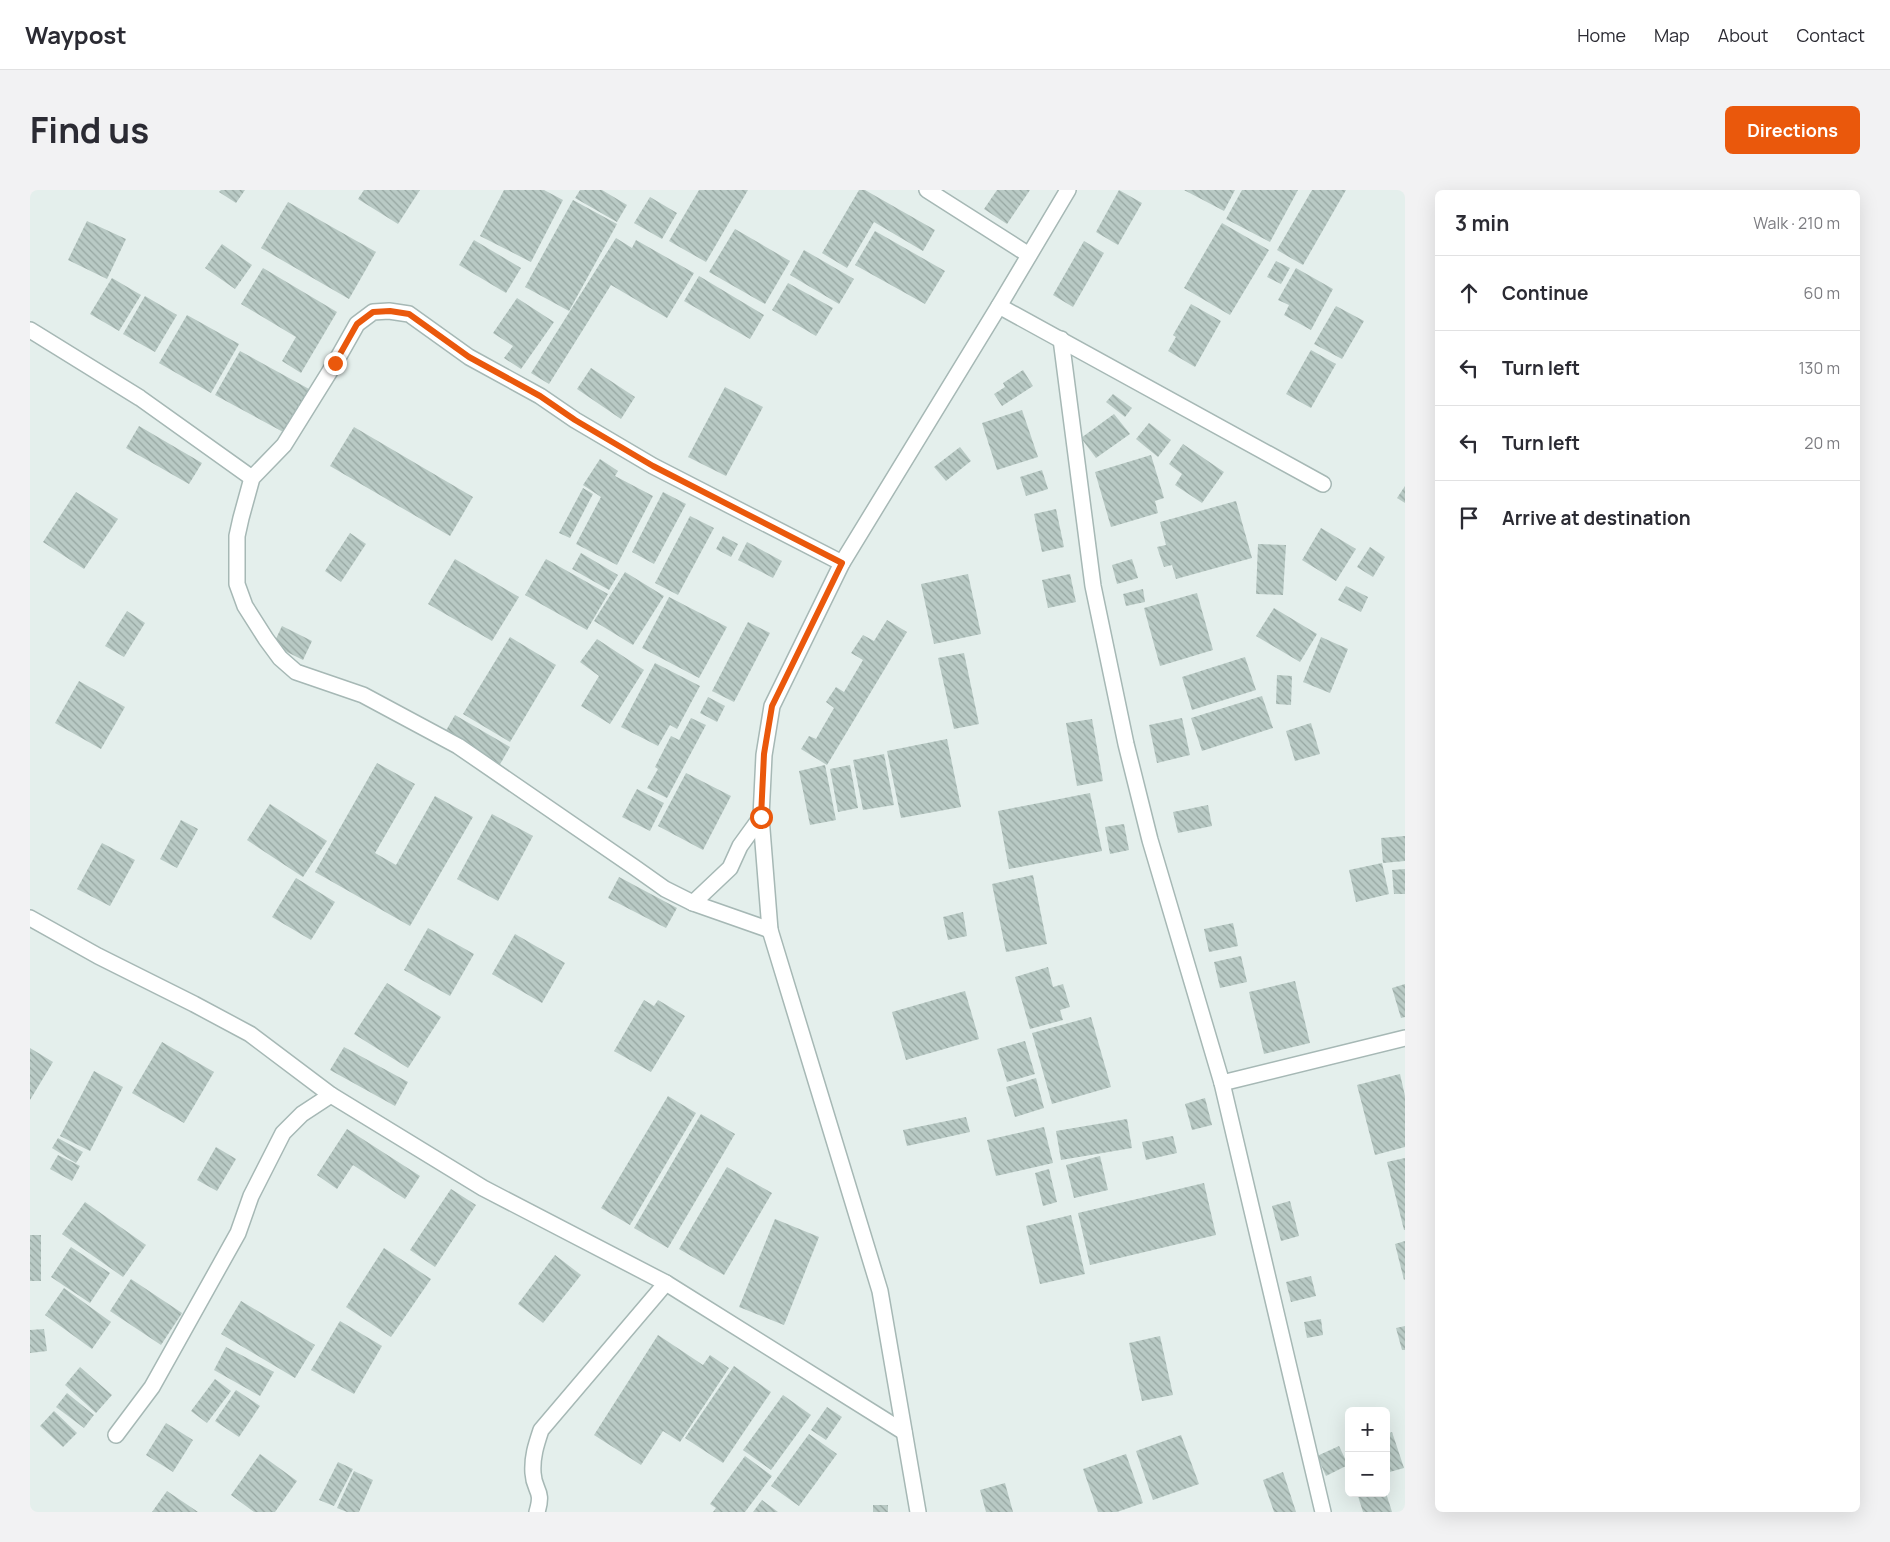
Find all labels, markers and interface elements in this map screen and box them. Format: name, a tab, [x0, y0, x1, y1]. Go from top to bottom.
text: Waypost	[25, 18, 127, 51]
text: Home	[1577, 23, 1626, 47]
text: Map	[1654, 23, 1690, 47]
text: About	[1718, 23, 1768, 47]
text: Contact	[1796, 23, 1865, 47]
text: Find us	[30, 106, 149, 154]
button: Directions	[1725, 106, 1860, 154]
text: 3 min	[1455, 209, 1509, 237]
text: Walk · 210 m	[1753, 212, 1840, 234]
icon: ahead	[1455, 279, 1483, 307]
text: Continue	[1502, 280, 1588, 306]
text: 60 m	[1804, 282, 1840, 304]
route end	[324, 352, 347, 375]
icon: left	[1455, 354, 1483, 382]
text: Turn left	[1502, 355, 1580, 381]
text: 130 m	[1798, 357, 1840, 379]
icon: left	[1455, 429, 1483, 457]
text: Turn left	[1502, 430, 1580, 456]
text: 20 m	[1804, 432, 1840, 454]
icon: arrive	[1455, 504, 1483, 532]
text: Arrive at destination	[1502, 505, 1691, 531]
route start	[750, 806, 773, 829]
map controls	[1345, 1407, 1390, 1497]
button: +	[1345, 1407, 1390, 1452]
button: −	[1345, 1452, 1390, 1497]

